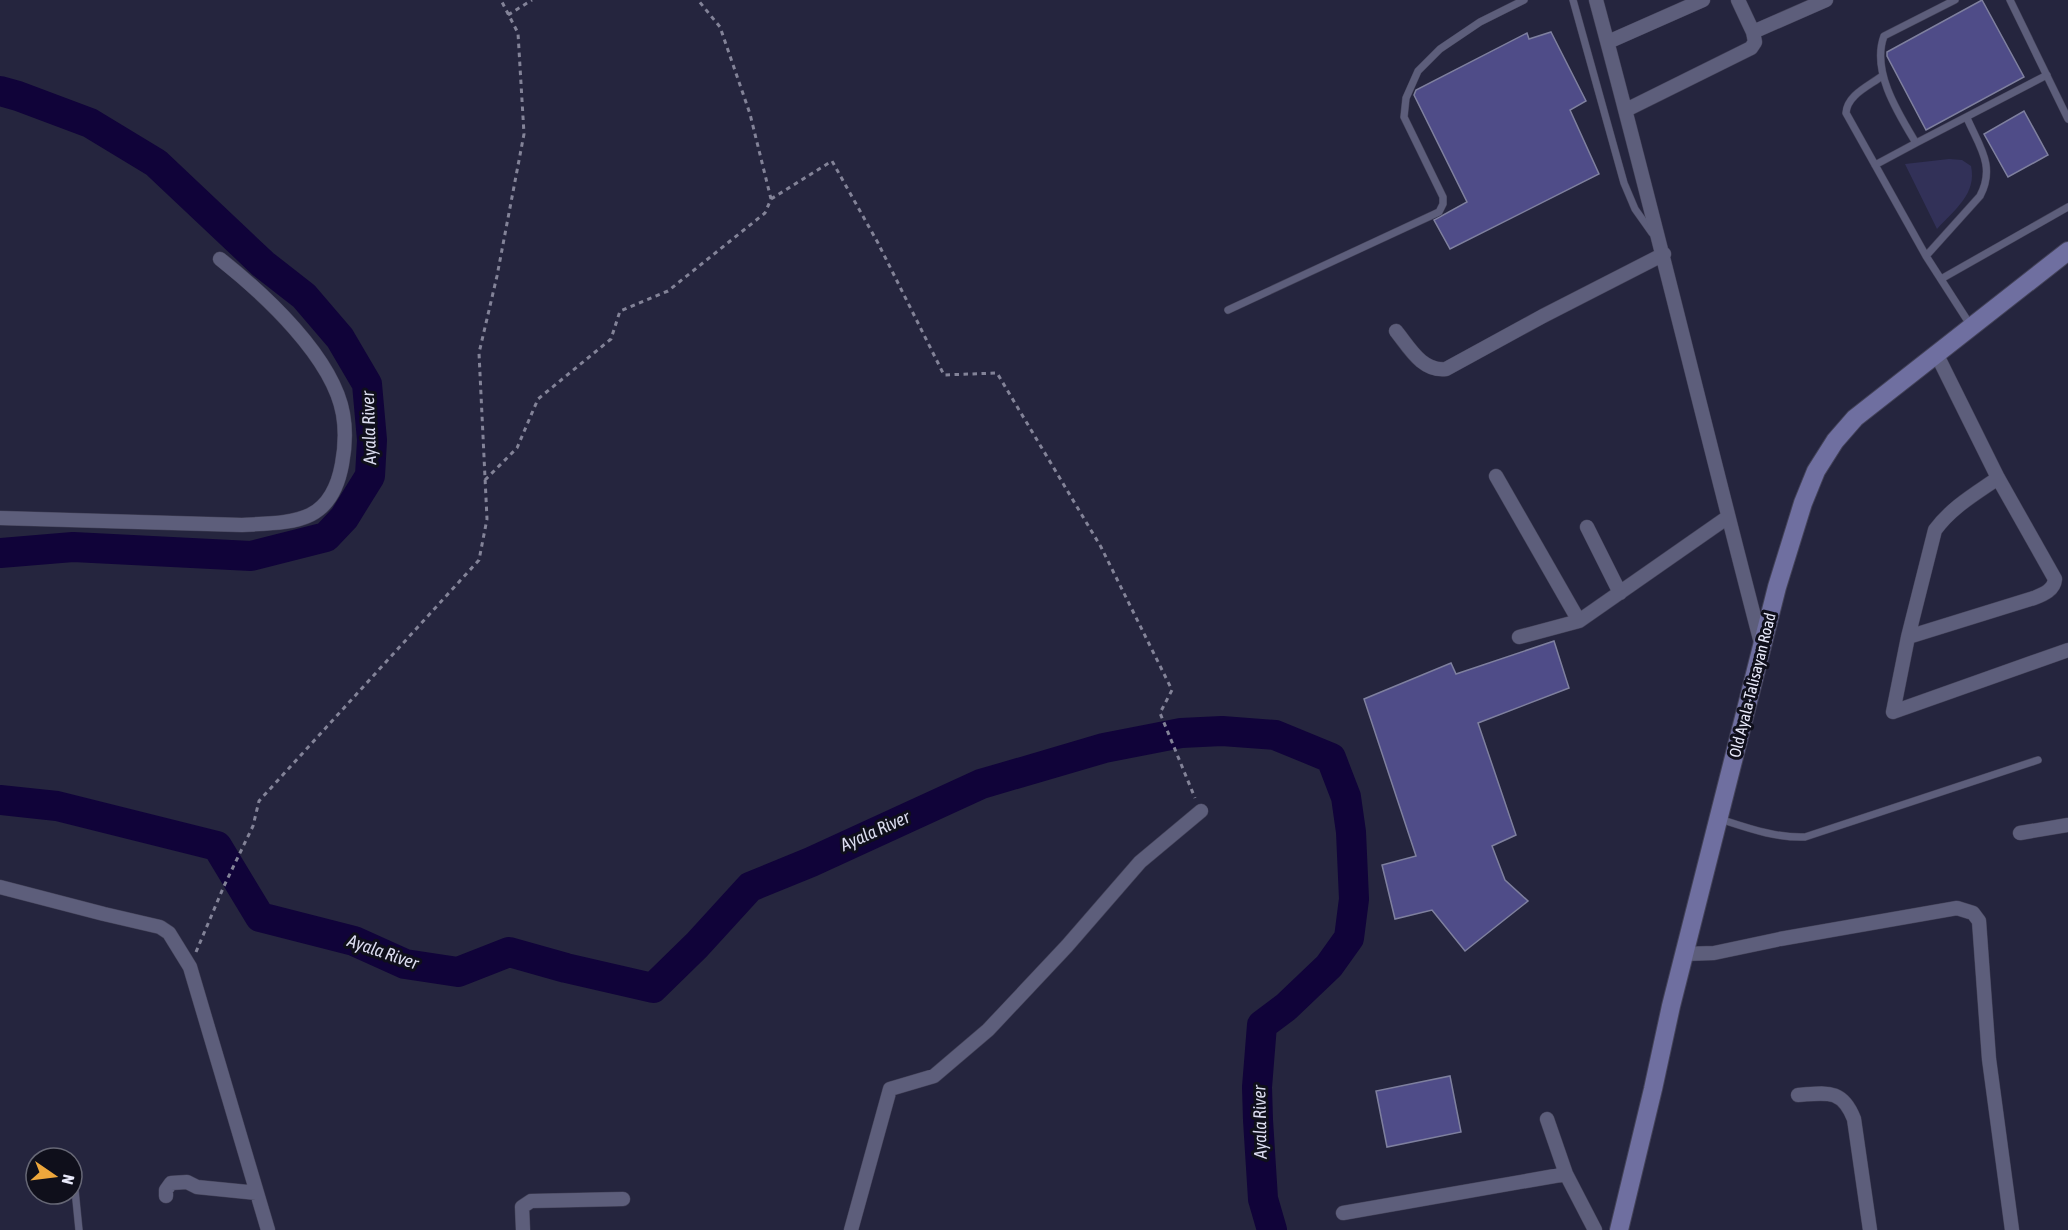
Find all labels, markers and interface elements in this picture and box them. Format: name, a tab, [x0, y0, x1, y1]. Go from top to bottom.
water label: Ayala River	[357, 390, 380, 466]
street label: Old Ayala-Talisayan Road	[1725, 611, 1780, 759]
water label: Ayala River	[836, 806, 913, 856]
water label: Ayala River	[344, 929, 422, 974]
water label: Ayala River	[1248, 1084, 1271, 1160]
north arrow	[24, 1146, 84, 1206]
text: N	[59, 1173, 78, 1186]

